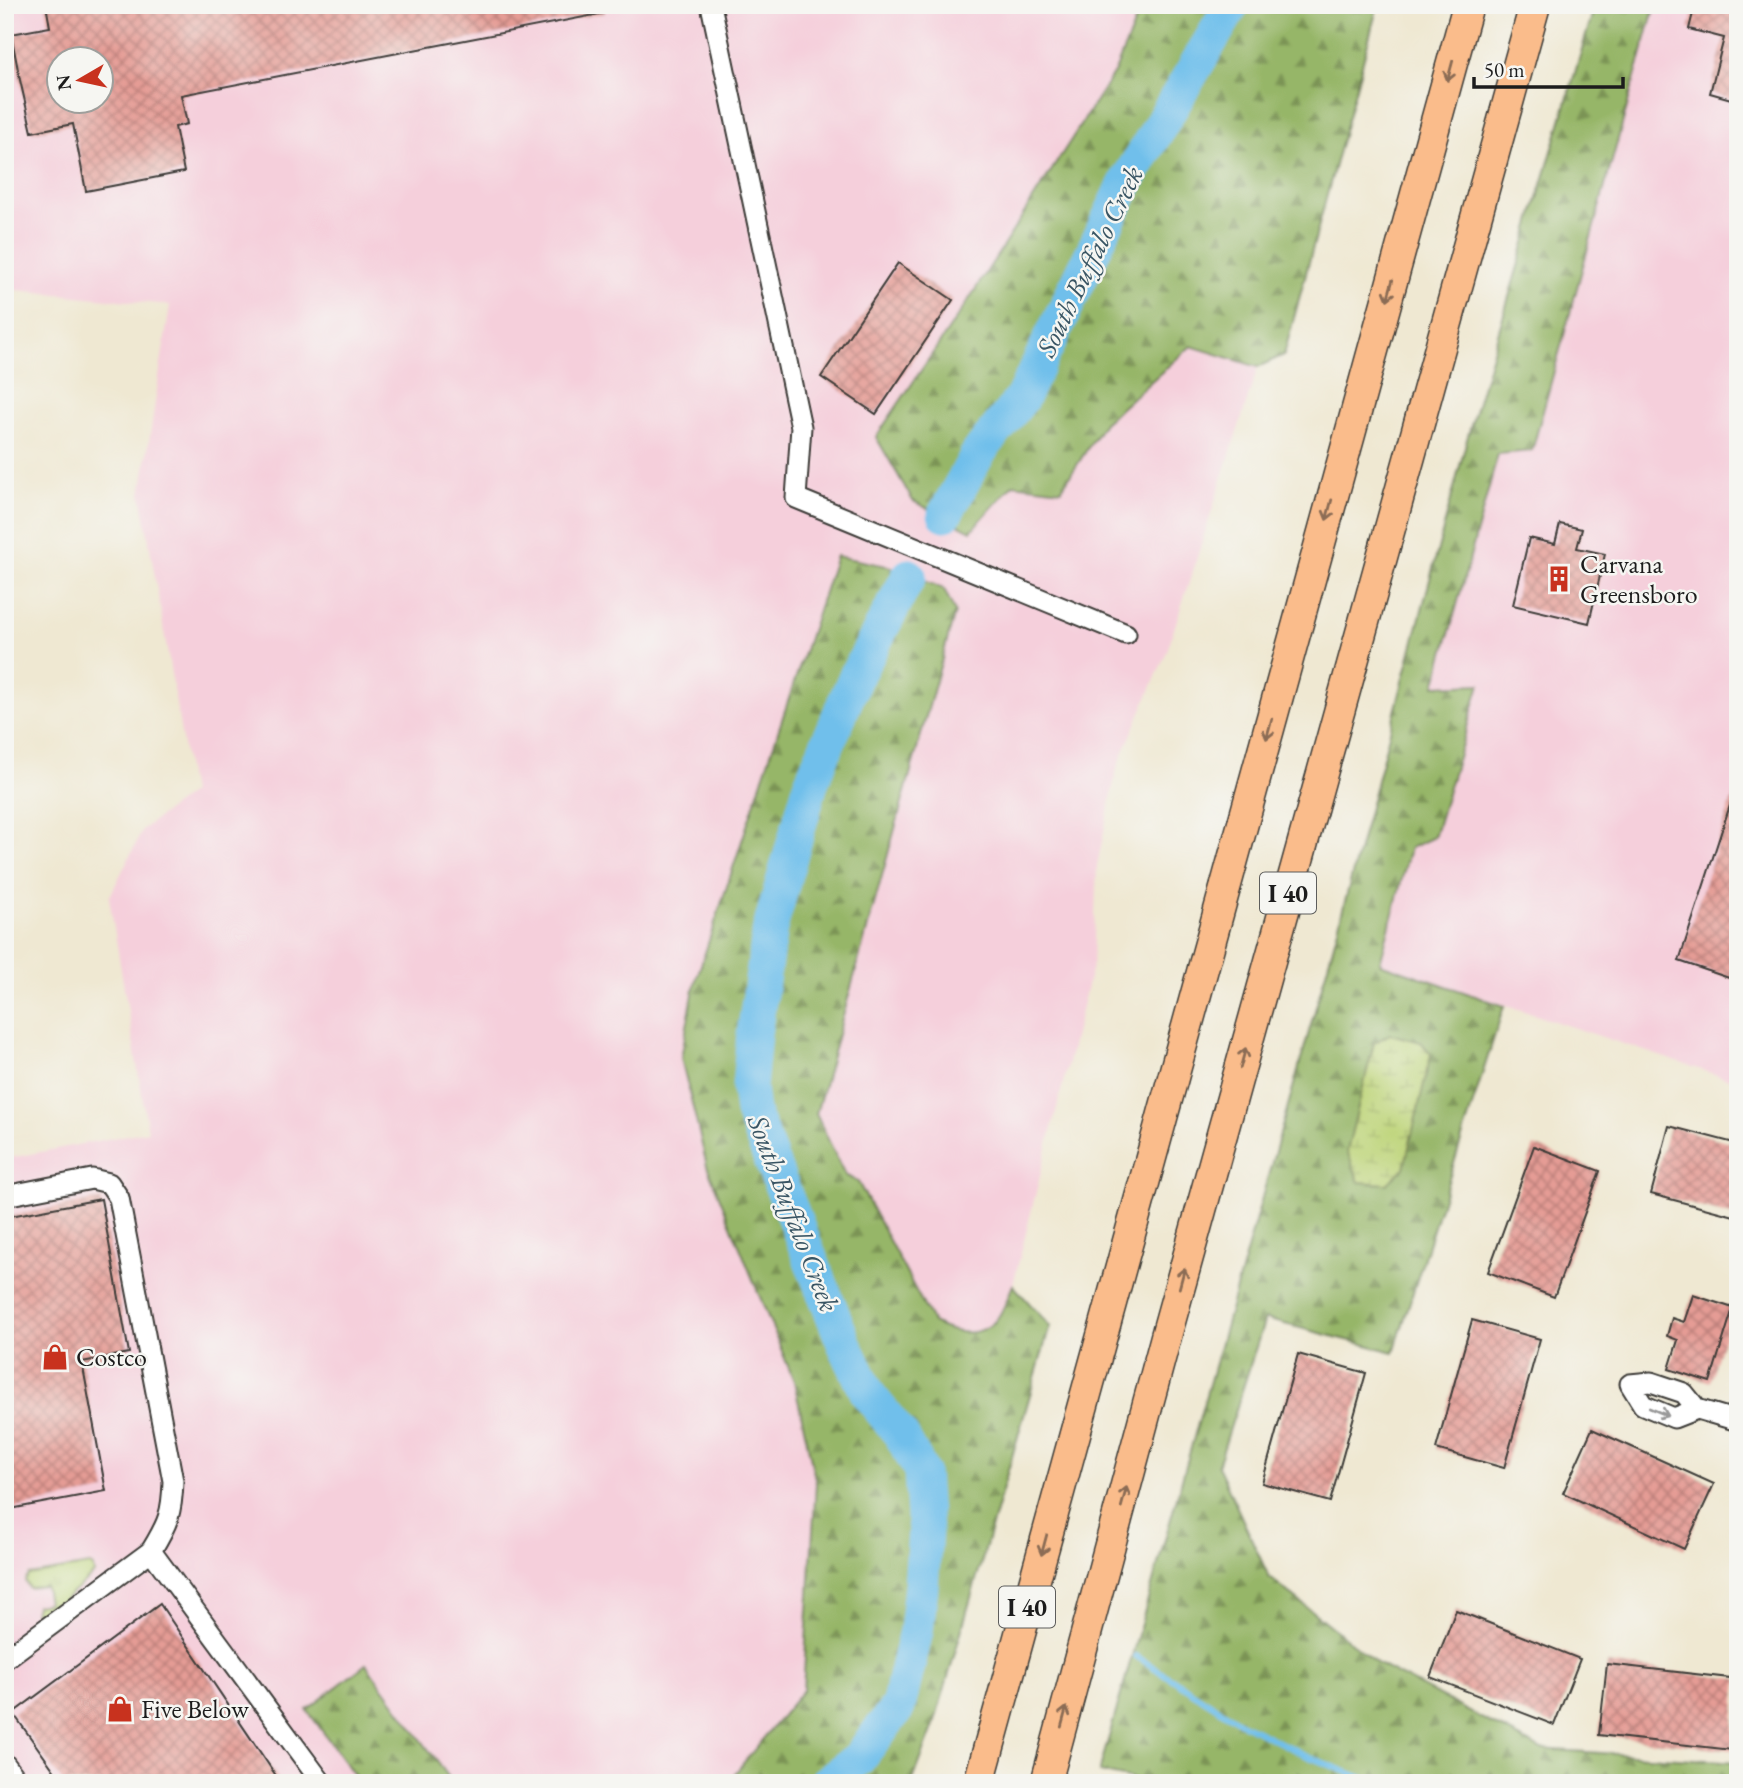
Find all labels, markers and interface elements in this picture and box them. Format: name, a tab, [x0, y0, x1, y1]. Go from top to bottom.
north arrow	[46, 46, 116, 116]
scale bar	[1474, 46, 1622, 90]
text: 50 m	[1484, 56, 1525, 83]
one-way arrow	[1443, 59, 1456, 82]
text: N	[50, 72, 77, 92]
water label: South Buffalo Creek	[1027, 159, 1151, 363]
one-way arrow	[1382, 279, 1395, 301]
one-way arrow	[1322, 498, 1335, 520]
place label: Carvana Greensboro	[1580, 547, 1698, 611]
building icon: Carvana Greensboro	[1544, 564, 1574, 594]
one-way arrow	[1262, 717, 1275, 740]
road number: I 40	[1260, 872, 1316, 914]
one-way arrow	[1237, 1048, 1250, 1070]
water label: South Buffalo Creek	[740, 1109, 848, 1317]
one-way arrow	[1177, 1267, 1190, 1289]
place label: Costco	[76, 1340, 147, 1374]
shop icon: Costco	[40, 1342, 70, 1372]
one-way arrow	[1647, 1406, 1669, 1419]
one-way arrow	[1118, 1487, 1131, 1509]
one-way arrow	[1037, 1533, 1050, 1555]
road number: I 40	[999, 1587, 1055, 1628]
place label: Five Below	[141, 1692, 249, 1726]
shop icon: Five Below	[105, 1694, 135, 1724]
one-way arrow	[1058, 1706, 1071, 1729]

